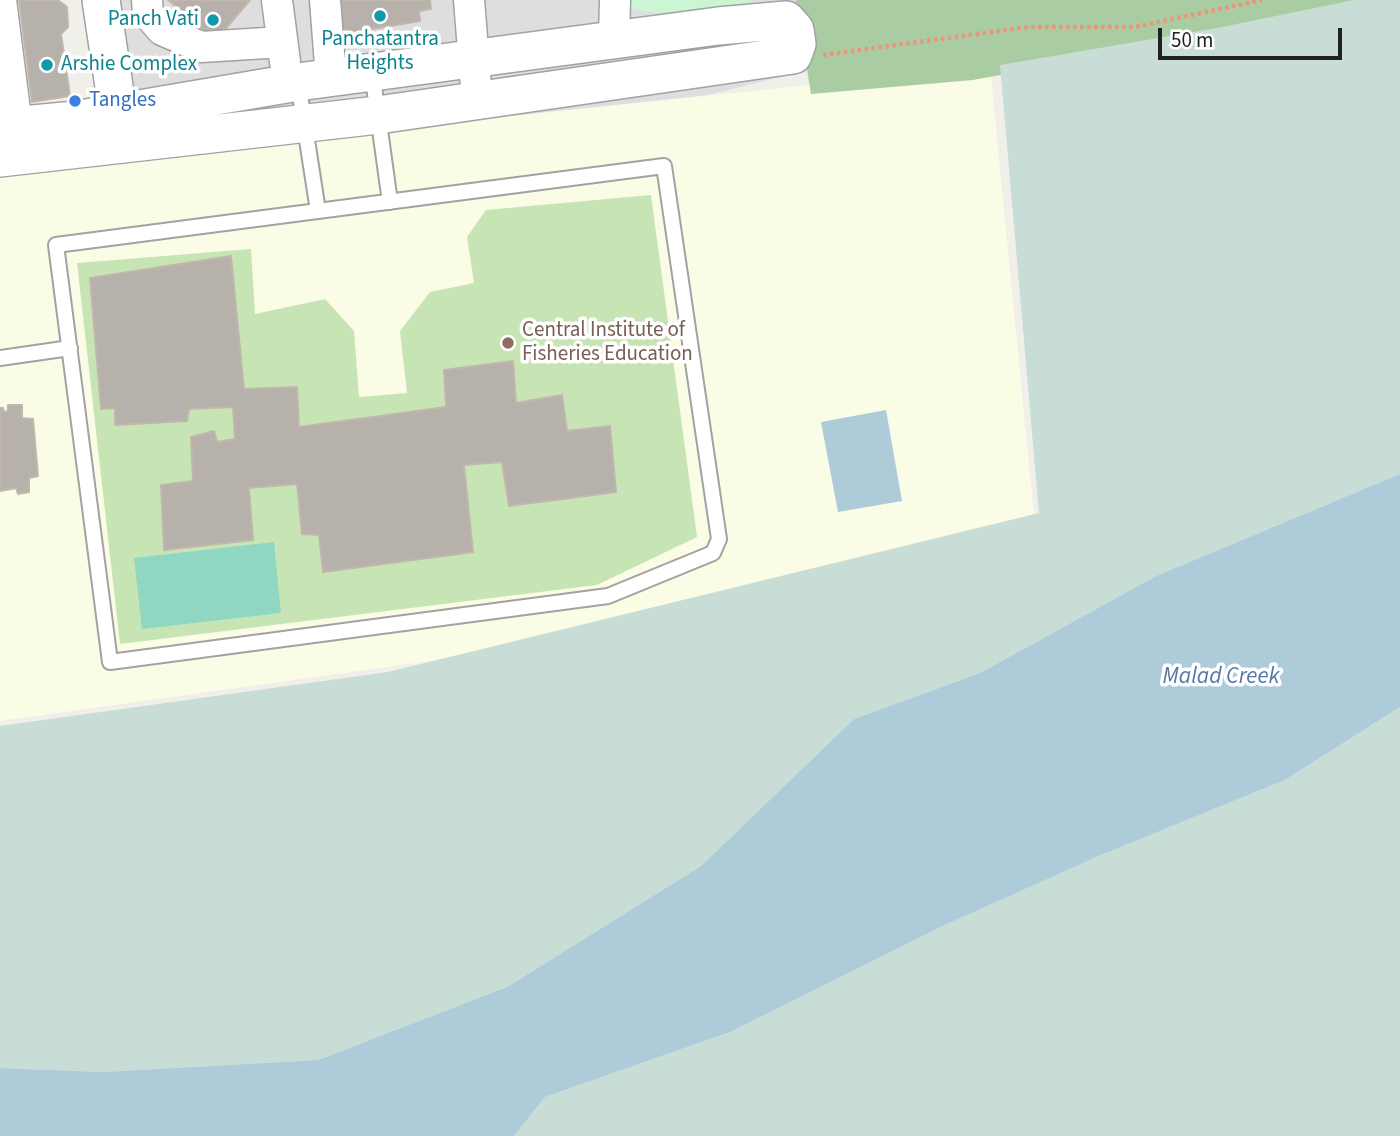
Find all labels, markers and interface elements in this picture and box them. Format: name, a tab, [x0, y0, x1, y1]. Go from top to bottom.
place label: Panch Vati	[108, 7, 199, 33]
marker: Panchatantra Heights	[372, 8, 388, 24]
marker: Panch Vati	[205, 12, 221, 28]
scale bar	[1162, 14, 1346, 58]
text: 50 m	[1171, 25, 1213, 55]
place label: Panchatantra Heights	[321, 27, 439, 77]
place label: Arshie Complex	[61, 52, 197, 78]
marker: Arshie Complex	[39, 57, 55, 73]
place label: Tangles	[89, 88, 156, 114]
marker: Tangles	[67, 93, 83, 109]
place label: Central Institute of Fisheries Education	[522, 318, 693, 368]
marker: Central Institute of Fisheries Education	[500, 335, 516, 351]
water label: Malad Creek	[1163, 664, 1279, 692]

